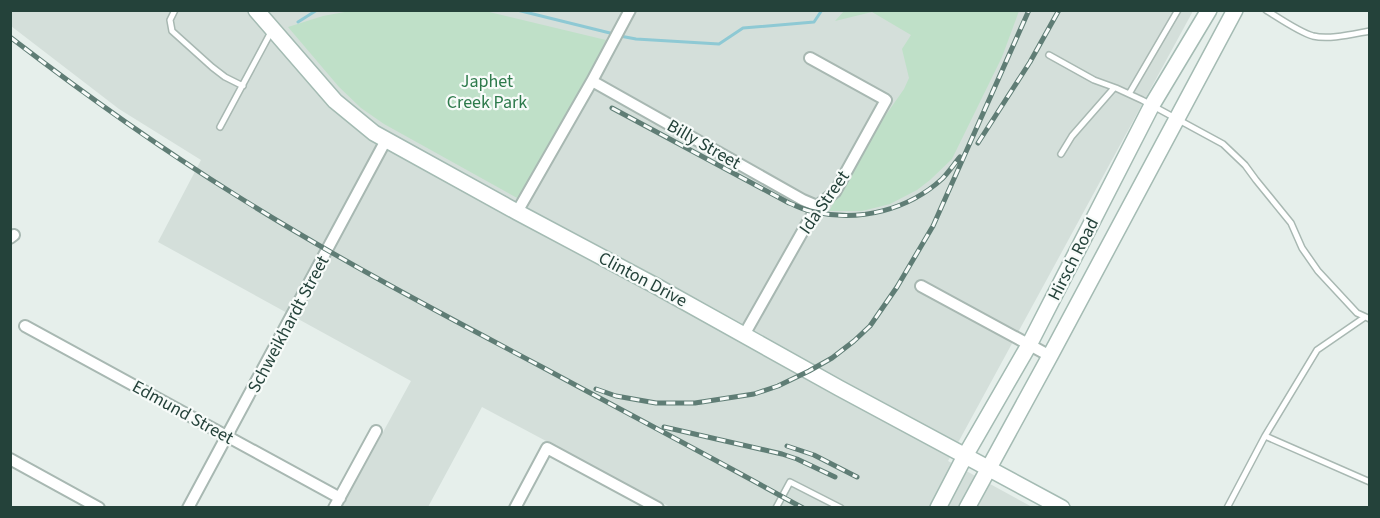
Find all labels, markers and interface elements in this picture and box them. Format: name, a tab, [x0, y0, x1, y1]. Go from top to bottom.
park label: Japhet Creek Park	[447, 69, 527, 115]
street label: Billy Street	[662, 113, 745, 176]
street label: Ida Street	[793, 165, 855, 239]
street label: Hirsch Road	[1042, 213, 1105, 305]
street label: Clinton Drive	[594, 246, 692, 313]
street label: Schweikhardt Street	[242, 251, 335, 397]
street label: Edmund Street	[127, 374, 238, 451]

